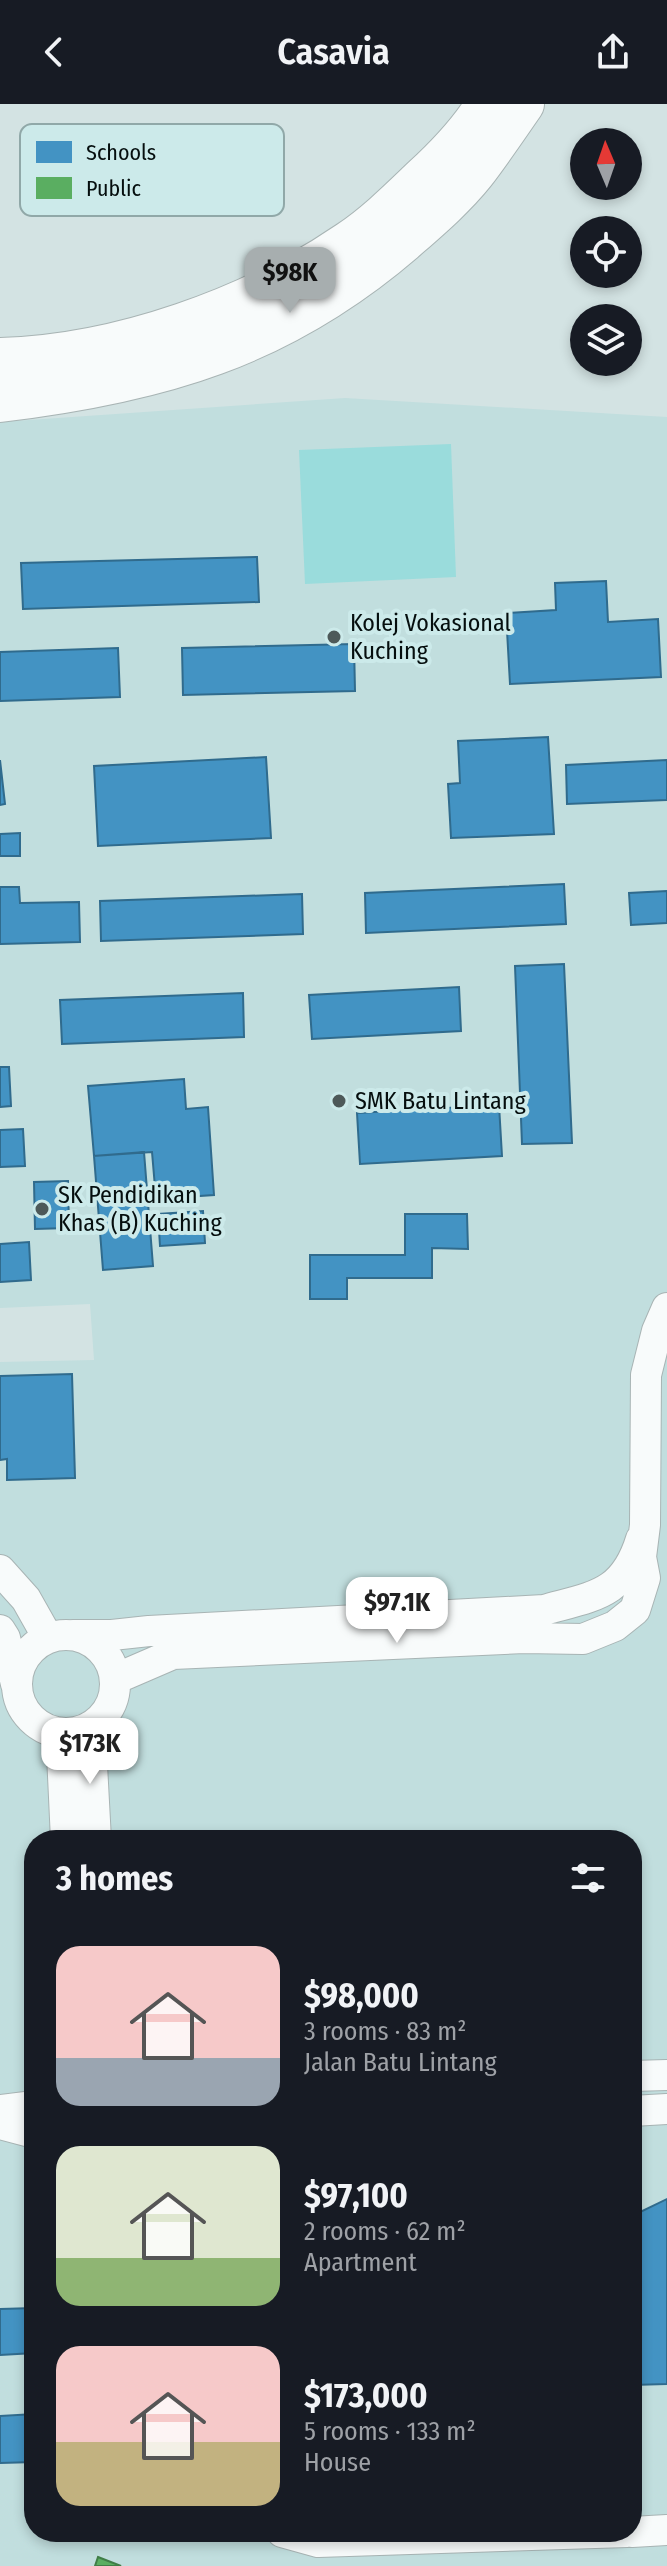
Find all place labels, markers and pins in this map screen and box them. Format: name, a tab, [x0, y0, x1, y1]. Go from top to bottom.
pin: $98K	[243, 247, 337, 315]
place label: Kolej Vokasional Kuching	[350, 609, 511, 665]
marker: Kolej Vokasional Kuching	[325, 628, 343, 646]
place label: SMK Batu Lintang	[355, 1087, 526, 1115]
marker: SMK Batu Lintang	[330, 1092, 348, 1110]
place label: SK Pendidikan Khas (B) Kuching	[58, 1181, 222, 1237]
marker: SK Pendidikan Khas (B) Kuching	[33, 1200, 51, 1218]
pin: $97.1K	[332, 1577, 462, 1645]
pin: $173K	[34, 1718, 146, 1786]

